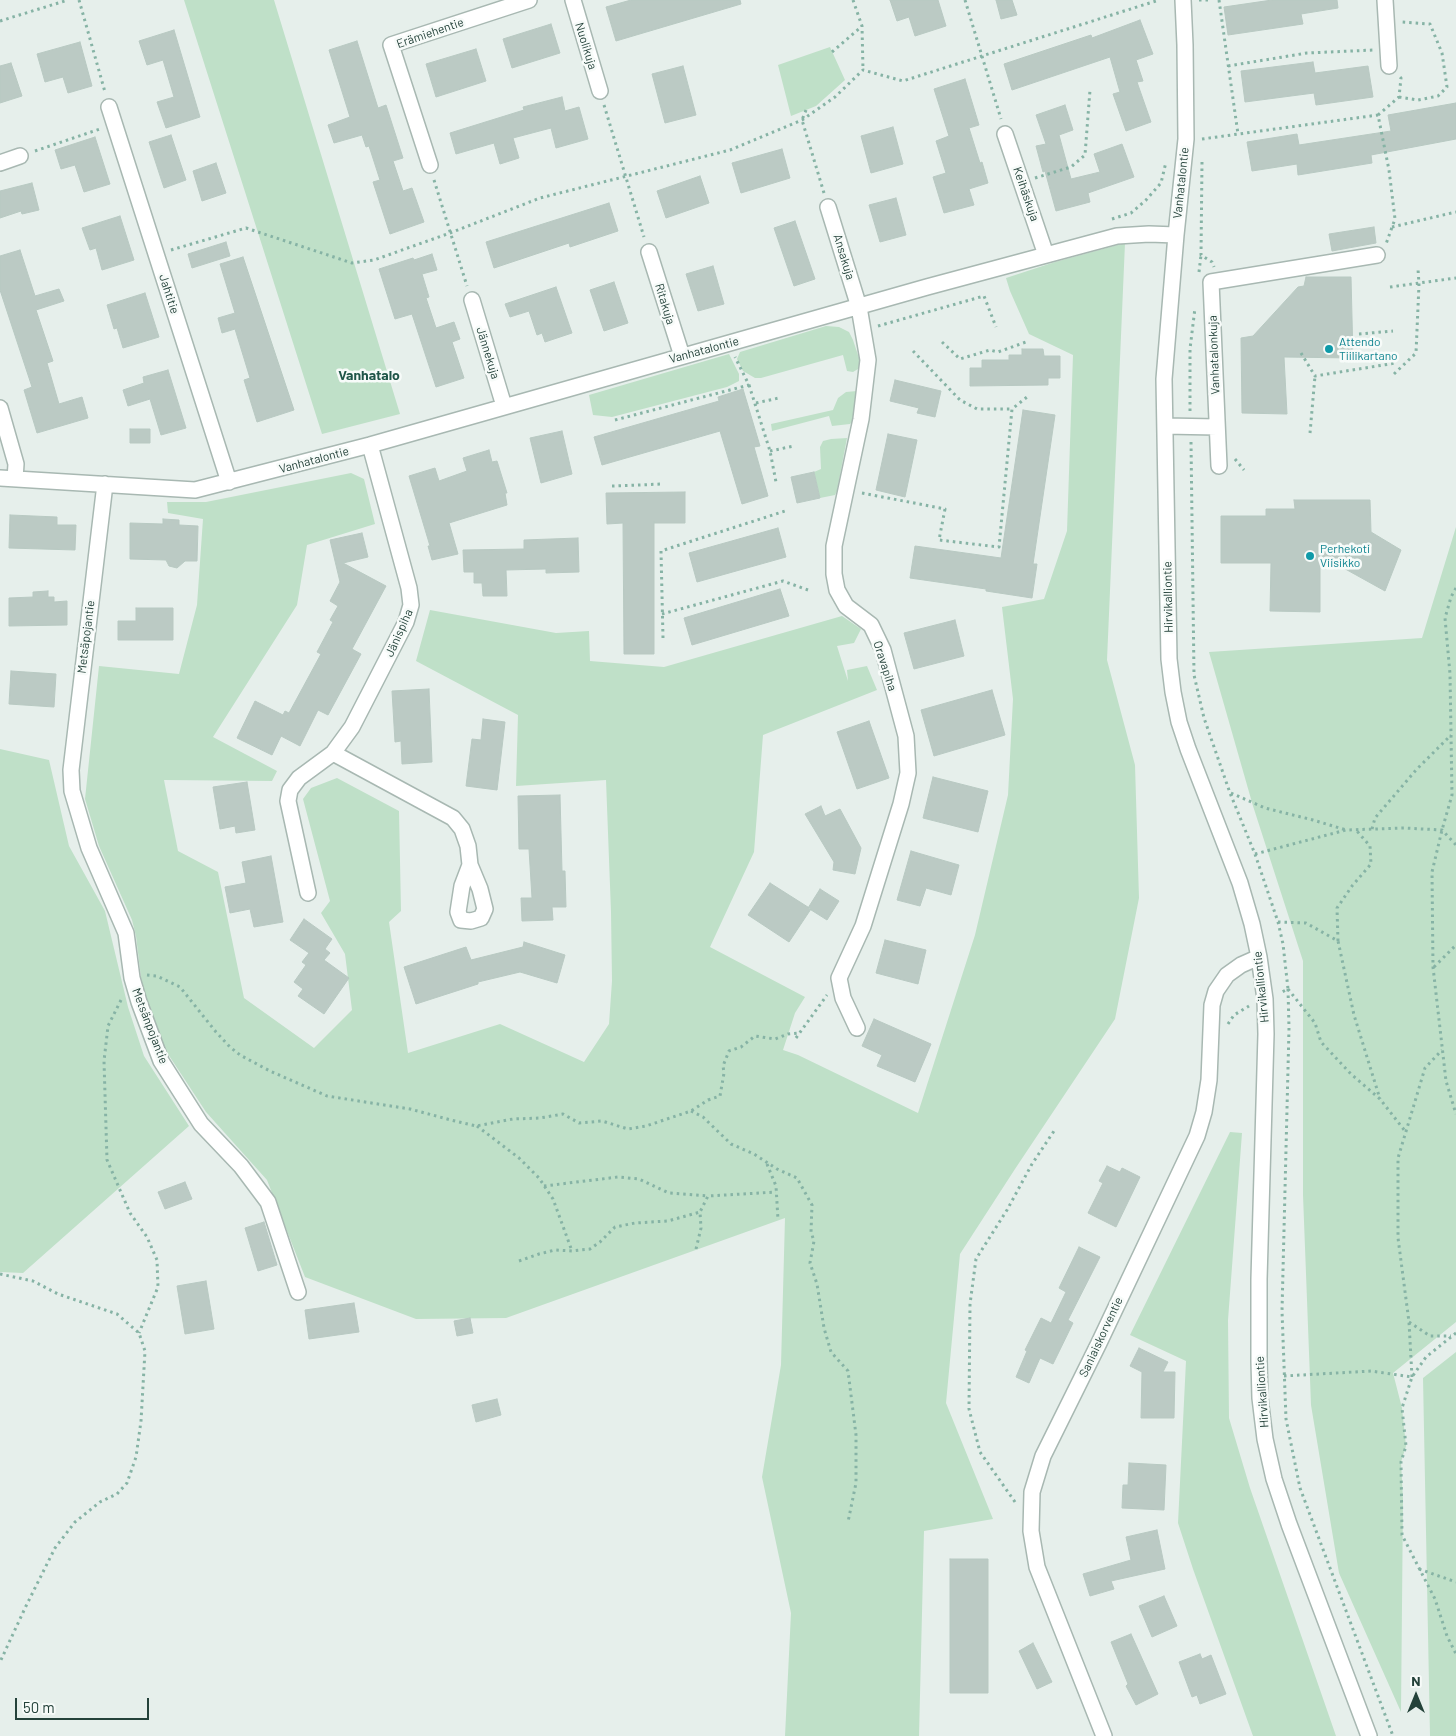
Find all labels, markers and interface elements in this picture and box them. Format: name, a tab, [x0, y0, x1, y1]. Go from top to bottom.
street label: Erämiehentie	[394, 15, 466, 51]
street label: Nuolikuja	[572, 21, 600, 71]
street label: Vanhatalontie	[1170, 147, 1192, 219]
street label: Keihäskuja	[1010, 165, 1042, 223]
street label: Ansakuja	[830, 232, 858, 282]
street label: Jahtitie	[156, 272, 182, 316]
street label: Ritakuja	[652, 282, 678, 326]
street label: Vanhatalonkuja	[1205, 315, 1223, 395]
street label: Jännekuja	[473, 325, 503, 381]
street label: Vanhatalontie	[667, 334, 741, 366]
place label: Attendo Tiilikartano	[1339, 335, 1398, 363]
marker: Attendo Tiilikartano	[1323, 343, 1335, 355]
district label: Vanhatalo	[338, 367, 400, 383]
street label: Vanhatalontie	[277, 444, 351, 476]
place label: Perhekoti Viisikko	[1320, 542, 1370, 570]
marker: Perhekoti Viisikko	[1304, 550, 1316, 562]
street label: Hirvikalliontie	[1160, 561, 1176, 633]
street label: Metsäpojantie	[74, 600, 98, 674]
street label: Jänispiha	[382, 607, 416, 659]
street label: Oravapiha	[870, 639, 900, 693]
street label: Hirvikalliontie	[1250, 951, 1272, 1023]
street label: Metsänpojantie	[129, 986, 171, 1066]
street label: Saniaiskorventie	[1076, 1295, 1126, 1379]
street label: Hirvikalliontie	[1252, 1356, 1272, 1428]
north arrow	[1391, 1671, 1441, 1721]
text: N	[1411, 1672, 1421, 1689]
scale bar	[18, 1688, 151, 1720]
text: 50 m	[23, 1698, 55, 1716]

